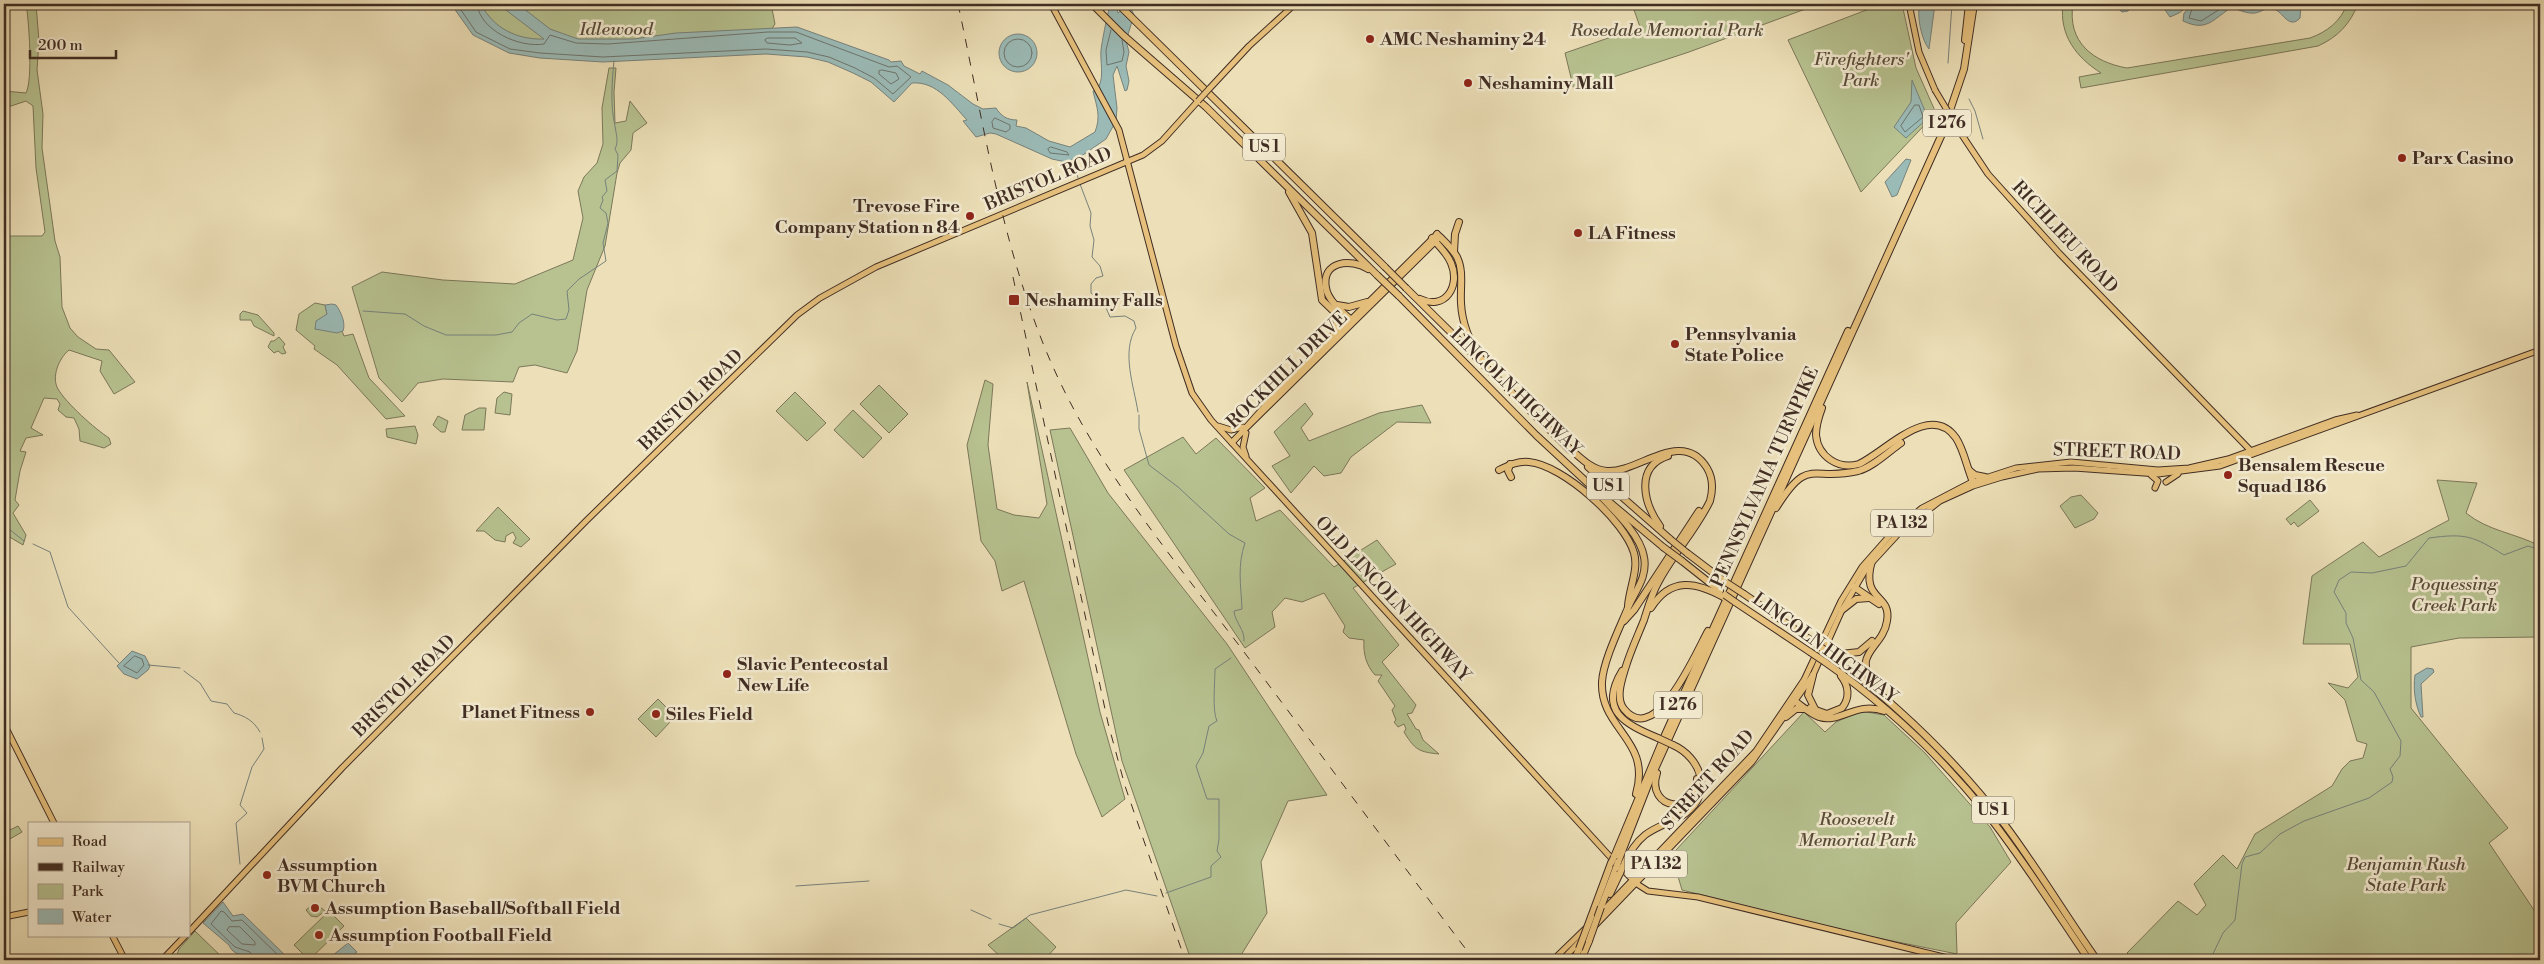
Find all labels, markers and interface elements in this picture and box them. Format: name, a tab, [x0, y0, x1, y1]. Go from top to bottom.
park label: Idlewood	[578, 18, 654, 41]
park label: Rosedale Memorial Park	[1569, 19, 1764, 42]
scale bar	[30, 28, 116, 60]
place label: AMC Neshaminy 24	[1379, 28, 1546, 51]
marker: AMC Neshaminy 24	[1364, 33, 1376, 45]
text: 200 m	[38, 36, 83, 55]
park label: Firefighters' Park	[1814, 48, 1910, 92]
place label: Neshaminy Mall	[1478, 72, 1614, 95]
marker: Neshaminy Mall	[1462, 77, 1474, 89]
road number: I 276	[1923, 110, 1971, 136]
road number: US 1	[1243, 134, 1285, 160]
street label: BRISTOL ROAD	[980, 142, 1115, 217]
place label: Parx Casino	[2412, 147, 2514, 170]
marker: Parx Casino	[2396, 152, 2408, 164]
street label: RICHLIEU ROAD	[2007, 176, 2123, 298]
place label: Trevose Fire Company Station n 84	[775, 195, 960, 239]
marker: Trevose Fire Company Station n 84	[964, 210, 976, 222]
place label: LA Fitness	[1588, 222, 1676, 245]
marker: LA Fitness	[1572, 227, 1584, 239]
place label: Neshaminy Falls	[1025, 289, 1163, 312]
marker: Neshaminy Falls	[1007, 293, 1021, 307]
street label: ROCKHILL DRIVE	[1222, 306, 1352, 434]
street label: LINCOLN HIGHWAY	[1445, 323, 1588, 462]
place label: Pennsylvania State Police	[1685, 323, 1797, 367]
marker: Pennsylvania State Police	[1669, 338, 1681, 350]
street label: BRISTOL ROAD	[633, 344, 748, 456]
street label: PENNSYLVANIA TURNPIKE	[1706, 363, 1824, 591]
street label: STREET ROAD	[2053, 438, 2181, 466]
place label: Bensalem Rescue Squad 186	[2238, 454, 2385, 498]
marker: Bensalem Rescue Squad 186	[2222, 469, 2234, 481]
road number: US 1	[1587, 472, 1629, 500]
road number: PA 132	[1871, 509, 1933, 536]
street label: OLD LINCOLN HIGHWAY	[1310, 511, 1477, 688]
park label: Poquessing Creek Park	[2410, 573, 2498, 617]
street label: LINCOLN HIGHWAY	[1748, 587, 1903, 709]
street label: BRISTOL ROAD	[347, 630, 460, 743]
place label: Slavic Pentecostal New Life	[737, 653, 889, 697]
marker: Slavic Pentecostal New Life	[721, 668, 733, 680]
road number: I 276	[1654, 692, 1702, 718]
place label: Planet Fitness	[461, 701, 580, 724]
place label: Siles Field	[666, 703, 753, 726]
marker: Planet Fitness	[584, 706, 596, 718]
marker: Siles Field	[650, 708, 662, 720]
street label: STREET ROAD	[1657, 725, 1759, 835]
road number: US 1	[1972, 796, 2014, 824]
park label: Roosevelt Memorial Park	[1798, 808, 1916, 852]
legend	[28, 822, 190, 936]
text: Road	[72, 832, 107, 851]
road number: PA 132	[1625, 851, 1687, 878]
park label: Benjamin Rush State Park	[2345, 853, 2467, 897]
place label: Assumption BVM Church	[276, 854, 386, 898]
text: Railway	[72, 858, 126, 877]
marker: Assumption BVM Church	[261, 869, 273, 881]
text: Park	[72, 882, 104, 901]
place label: Assumption Baseball/Softball Field	[324, 897, 621, 920]
marker: Assumption Baseball/Softball Field	[309, 902, 321, 914]
text: Water	[71, 908, 112, 927]
place label: Assumption Football Field	[328, 924, 552, 947]
marker: Assumption Football Field	[313, 929, 325, 941]

